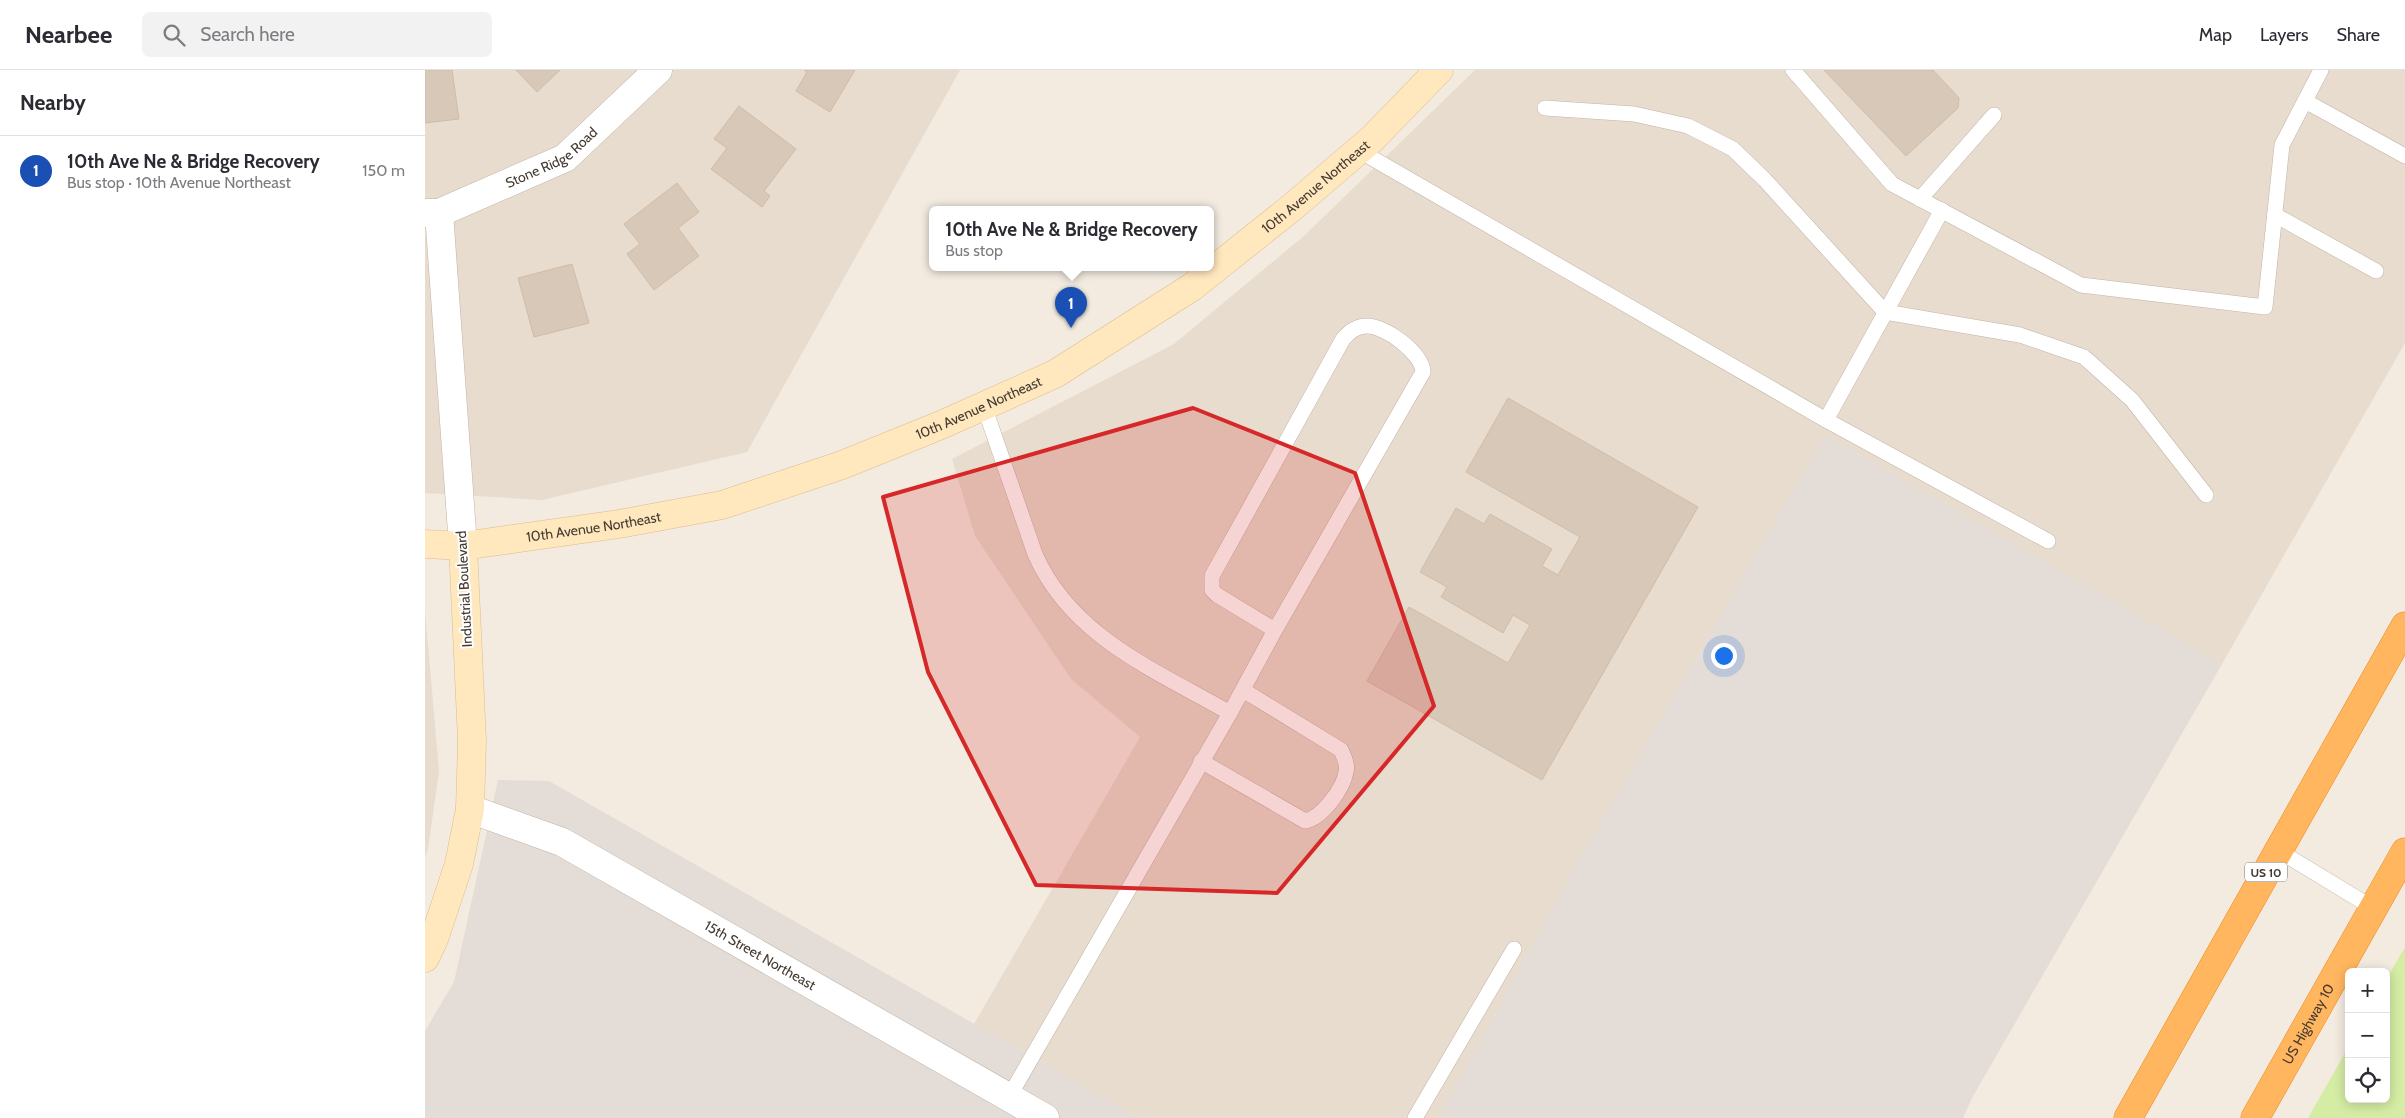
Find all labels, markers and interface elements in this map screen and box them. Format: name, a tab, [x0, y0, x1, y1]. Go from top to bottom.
search box	[142, 12, 492, 57]
text: Nearbee	[25, 20, 112, 49]
icon: search	[160, 21, 188, 49]
text: Search here	[200, 23, 295, 46]
text: Map	[2199, 24, 2232, 46]
text: Layers	[2260, 24, 2309, 46]
text: Share	[2337, 24, 2380, 46]
text: Nearby	[20, 90, 86, 115]
street label: Stone Ridge Road	[503, 123, 601, 192]
street label: 10th Avenue Northeast	[1258, 136, 1374, 237]
text: 10th Ave Ne & Bridge Recovery	[67, 150, 320, 173]
text: 1	[33, 161, 39, 180]
text: 150 m	[362, 161, 405, 180]
text: Bus stop · 10th Avenue Northeast	[67, 173, 291, 192]
popup	[929, 206, 1214, 271]
text: 10th Ave Ne & Bridge Recovery	[945, 218, 1198, 241]
text: Bus stop	[945, 241, 1003, 260]
pin: 1	[1055, 287, 1087, 328]
street label: 10th Avenue Northeast	[913, 372, 1045, 443]
street label: 10th Avenue Northeast	[525, 507, 663, 546]
street label: Industrial Boulevard	[452, 530, 476, 648]
your location	[1711, 643, 1737, 669]
road number: US 10	[2245, 862, 2287, 882]
street label: 15th Street Northeast	[701, 916, 819, 994]
map controls	[2345, 968, 2390, 1103]
button: +	[2345, 968, 2390, 1013]
street label: US Highway 10	[2278, 980, 2338, 1067]
button: −	[2345, 1013, 2390, 1058]
button: locate	[2345, 1058, 2390, 1103]

